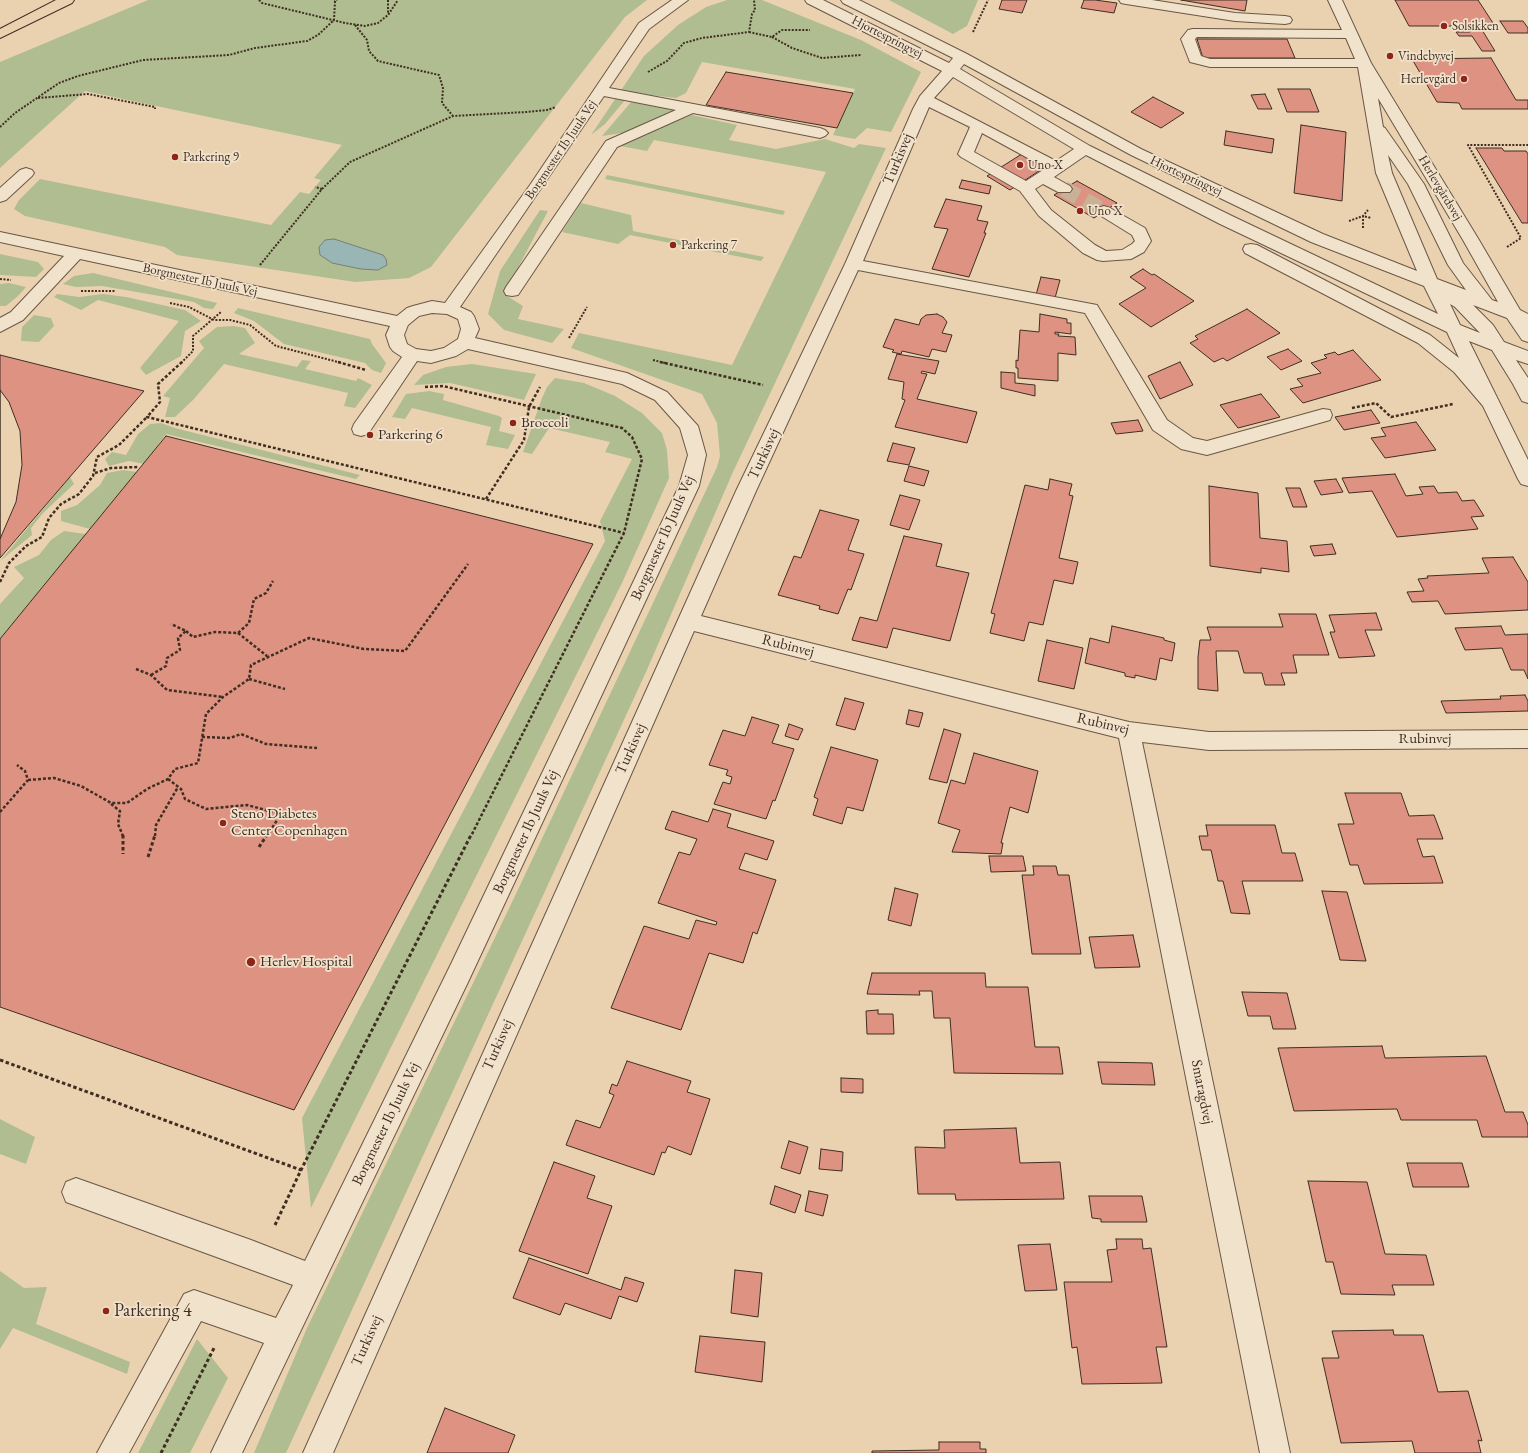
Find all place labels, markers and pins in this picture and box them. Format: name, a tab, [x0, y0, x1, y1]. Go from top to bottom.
place label: Solsikken	[1452, 18, 1499, 34]
marker: Solsikken	[1439, 21, 1449, 31]
place label: Vindebyvej	[1398, 48, 1454, 64]
marker: Vindebyvej	[1385, 51, 1395, 61]
place label: Herlevgård	[1400, 71, 1456, 87]
marker: Herlevgård	[1459, 74, 1469, 84]
place label: Parkering 9	[183, 149, 239, 165]
marker: Parkering 9	[170, 152, 180, 162]
place label: Uno-X	[1028, 157, 1063, 173]
marker: Uno-X	[1015, 160, 1025, 170]
place label: Uno X	[1088, 203, 1123, 219]
marker: Uno X	[1075, 206, 1085, 216]
place label: Parkering 7	[681, 237, 737, 253]
marker: Parkering 7	[668, 240, 678, 250]
place label: Broccoli	[521, 414, 568, 432]
marker: Broccoli	[508, 418, 518, 428]
place label: Parkering 6	[378, 426, 443, 444]
marker: Parkering 6	[365, 430, 375, 440]
place label: Steno Diabetes Center Copenhagen	[231, 805, 348, 840]
marker: Steno Diabetes Center Copenhagen	[218, 818, 228, 828]
place label: Herlev Hospital	[260, 953, 352, 971]
marker: Herlev Hospital	[245, 956, 257, 968]
place label: Parkering 4	[114, 1300, 192, 1322]
marker: Parkering 4	[101, 1306, 111, 1316]

